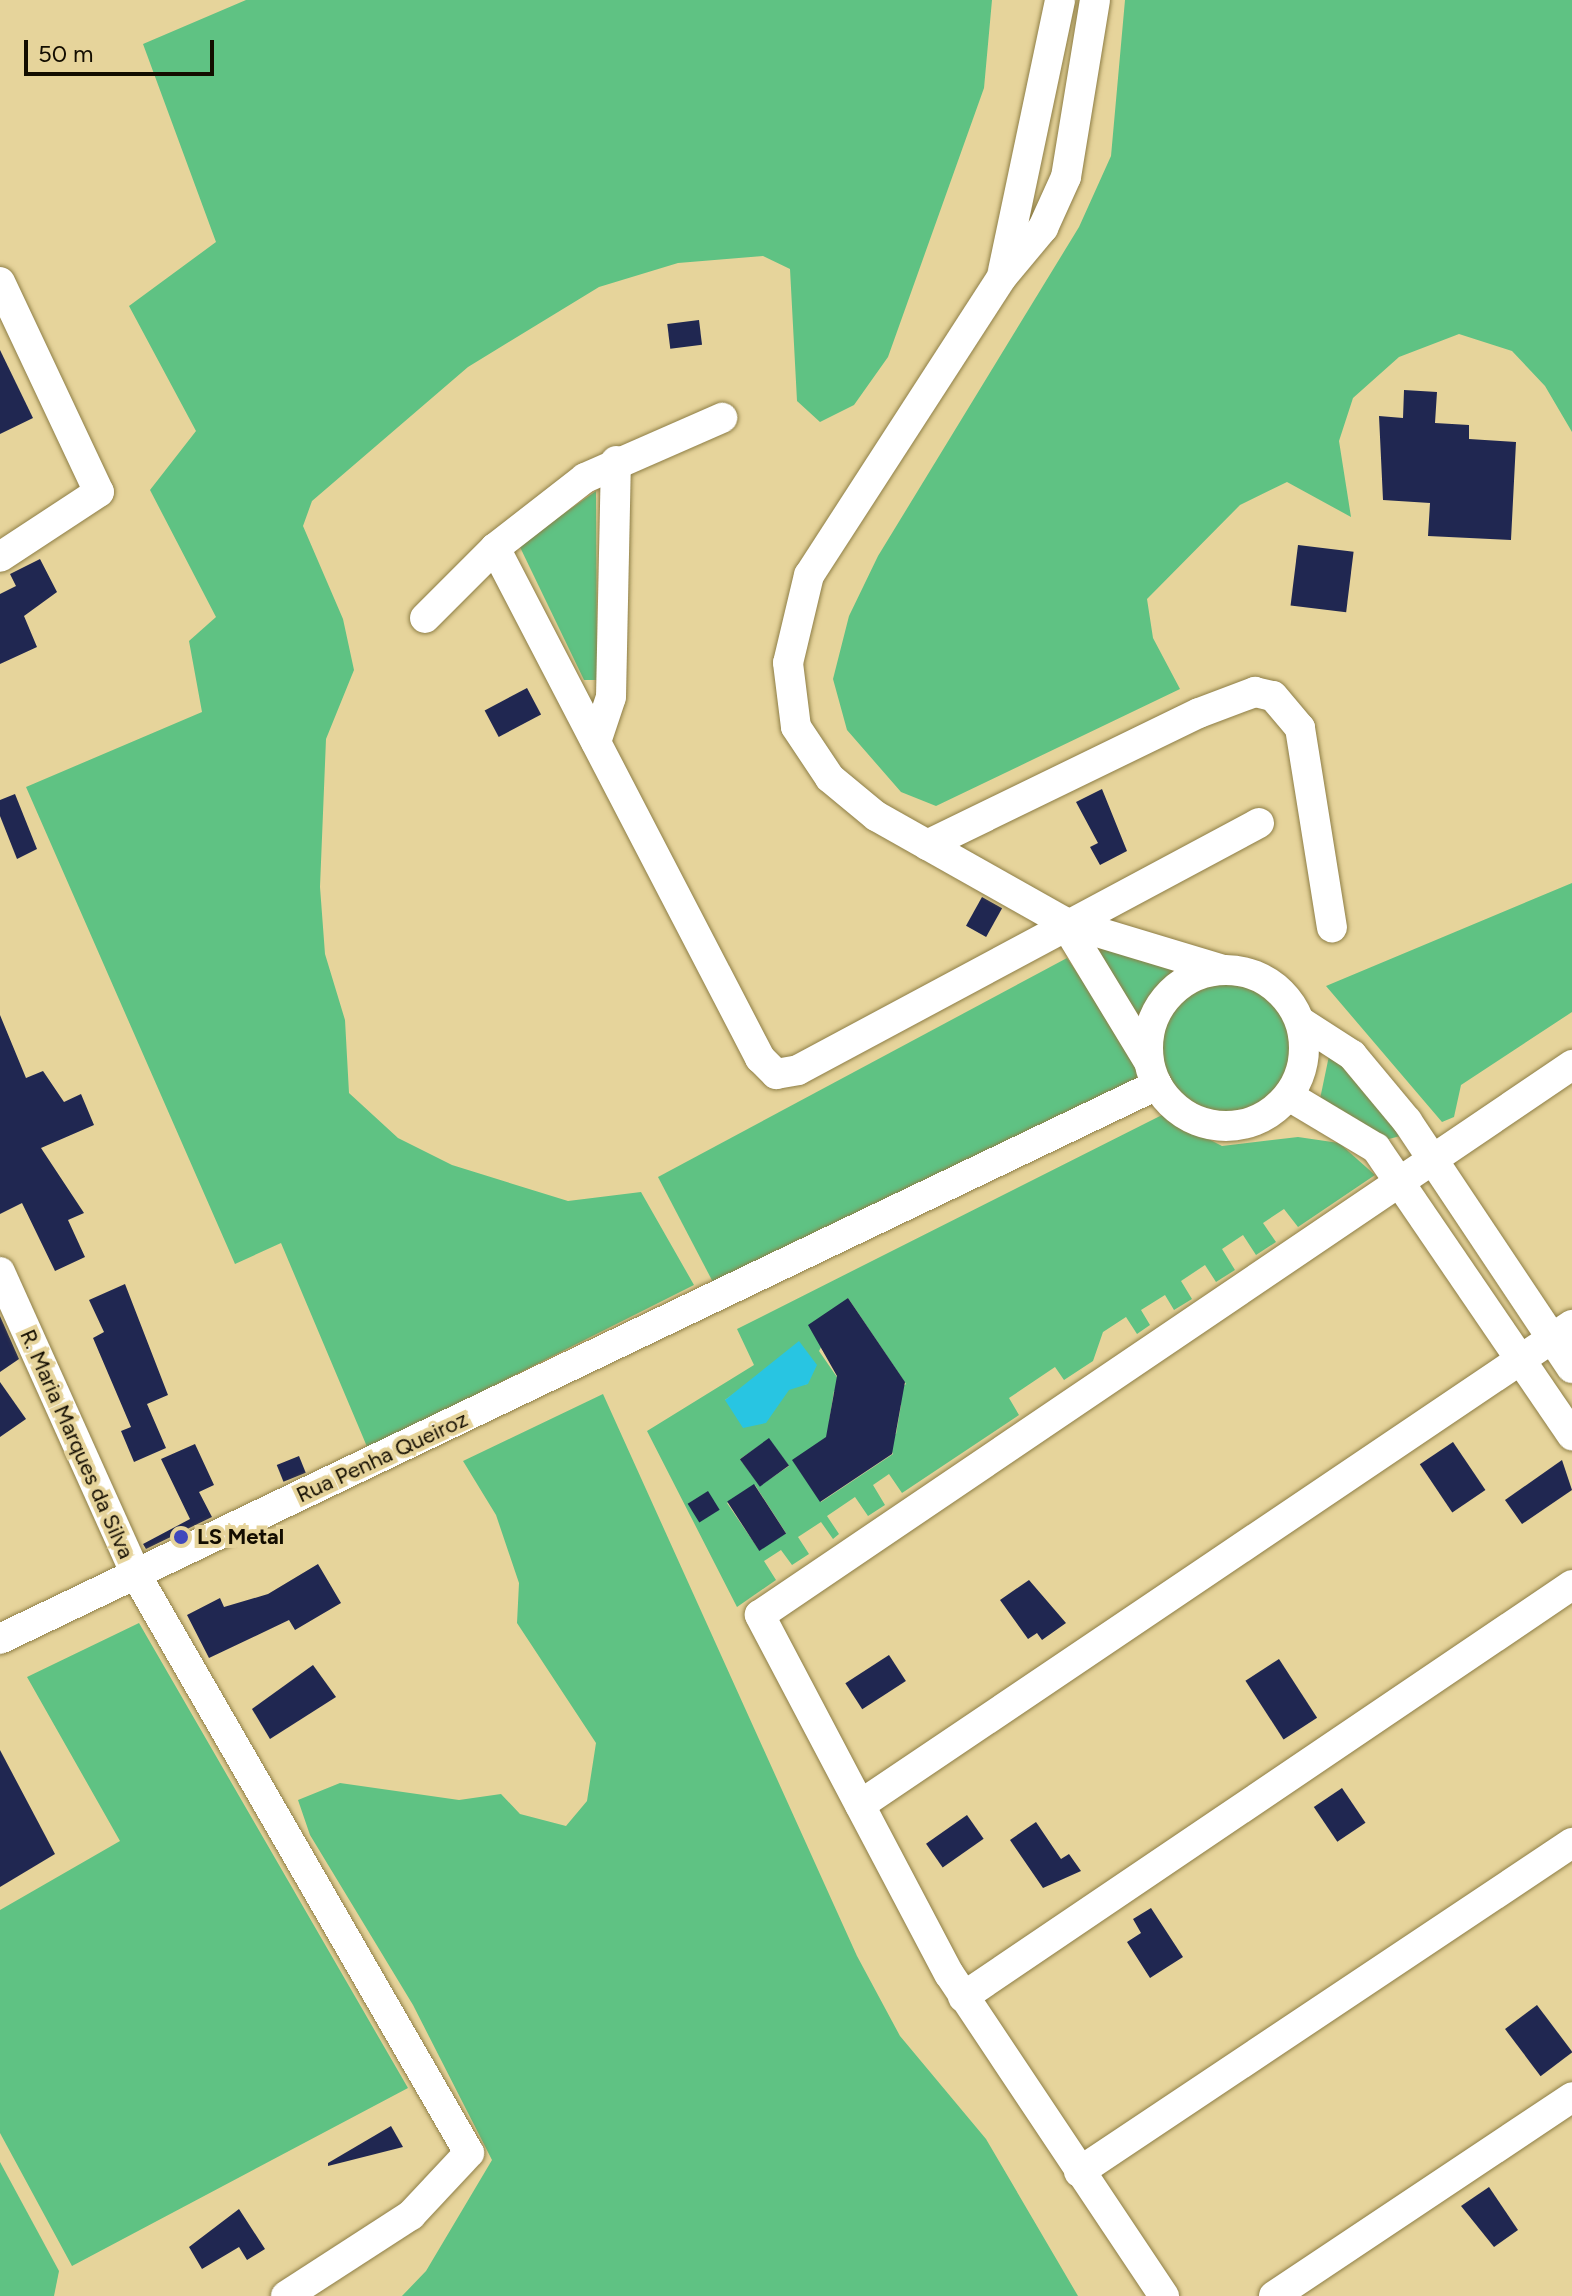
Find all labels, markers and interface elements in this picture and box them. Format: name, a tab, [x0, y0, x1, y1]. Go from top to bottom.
scale bar	[28, 24, 218, 74]
text: 50 m	[38, 39, 94, 68]
street label: R. Maria Marques da Silva	[14, 1325, 140, 1563]
street label: Rua Penha Queiroz	[292, 1406, 472, 1508]
place label: LS Metal	[197, 1524, 284, 1550]
marker: LS Metal	[172, 1528, 190, 1546]

